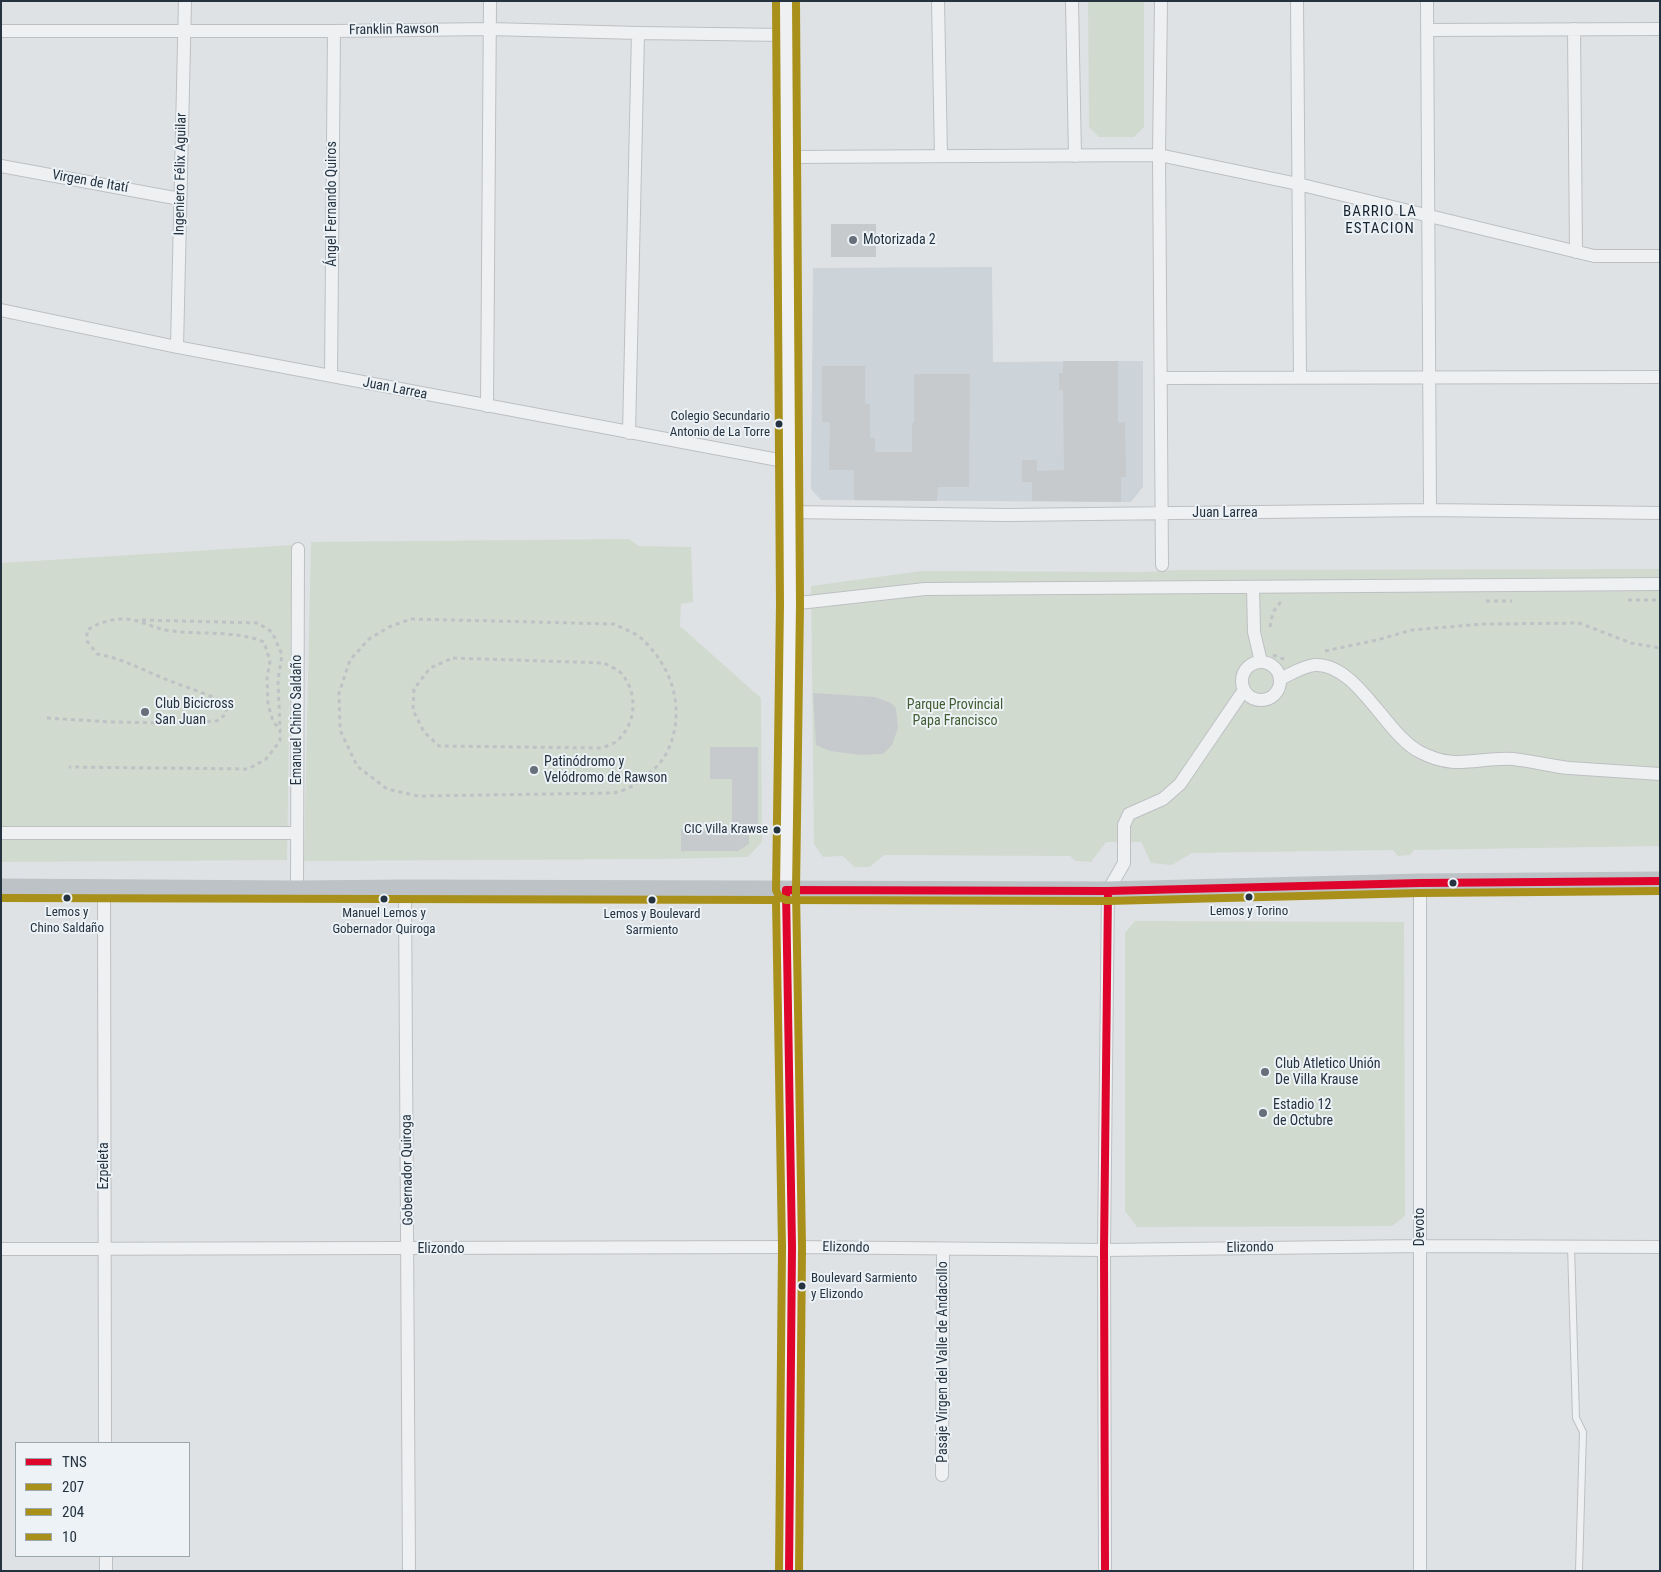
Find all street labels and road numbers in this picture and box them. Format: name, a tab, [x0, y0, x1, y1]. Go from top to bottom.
street label: Franklin Rawson	[349, 21, 439, 39]
street label: Ingeniero Félix Aguilar	[172, 112, 190, 236]
street label: Ángel Fernando Quiros	[324, 141, 340, 267]
street label: Virgen de Itatí	[51, 167, 129, 197]
street label: Juan Larrea	[361, 375, 429, 403]
street label: Juan Larrea	[1192, 505, 1258, 521]
street label: Emanuel Chino Saldaño	[289, 655, 305, 785]
street label: Gobernador Quiroga	[399, 1114, 417, 1226]
street label: Ezpeleta	[96, 1142, 112, 1190]
street label: Devoto	[1412, 1208, 1428, 1246]
street label: Elizondo	[822, 1239, 870, 1257]
street label: Elizondo	[1226, 1239, 1274, 1257]
street label: Elizondo	[417, 1241, 465, 1257]
street label: Pasaje Virgen del Valle de Andacollo	[935, 1261, 951, 1463]

